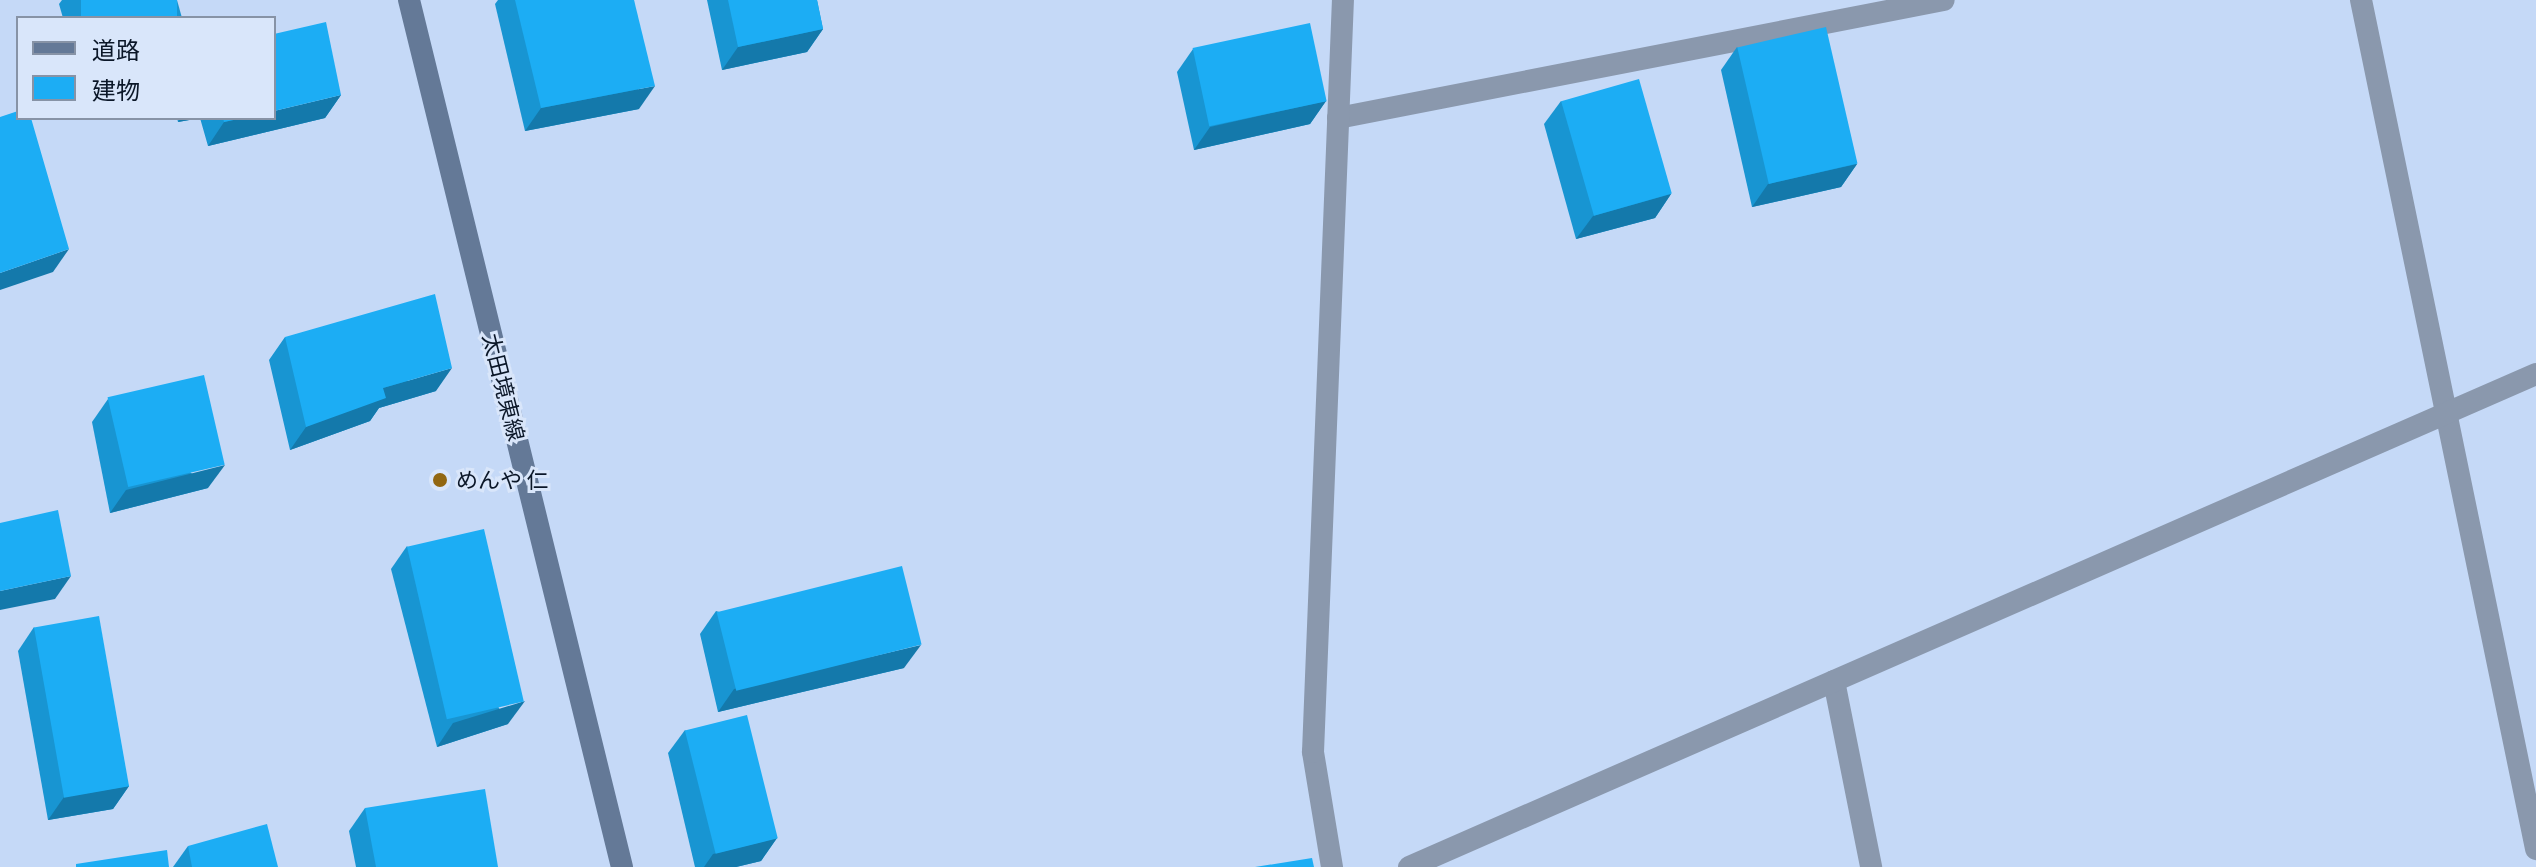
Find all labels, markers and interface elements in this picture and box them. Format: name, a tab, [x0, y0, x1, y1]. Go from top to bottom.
legend	[16, 16, 276, 120]
text: 道路	[92, 35, 140, 64]
text: 建物	[92, 75, 140, 104]
street label: 太田境東線	[478, 330, 530, 444]
place label: めんや 仁	[456, 467, 548, 493]
marker: めんや 仁	[431, 471, 449, 489]

